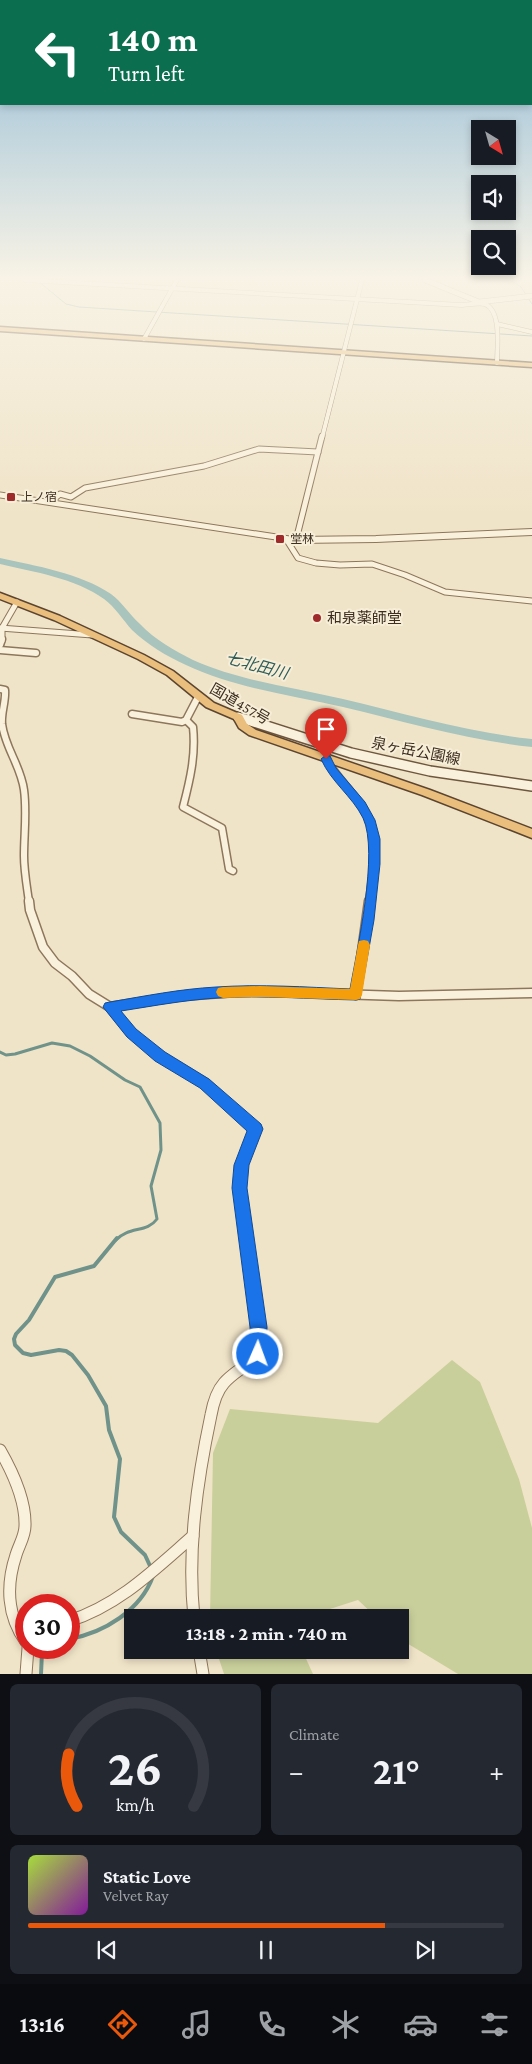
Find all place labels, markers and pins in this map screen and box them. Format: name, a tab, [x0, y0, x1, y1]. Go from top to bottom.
place label: 上ノ宿	[21, 490, 57, 504]
marker: 上ノ宿	[5, 491, 17, 503]
place label: 堂林	[290, 532, 314, 546]
marker: 堂林	[274, 533, 286, 545]
place label: 和泉薬師堂	[327, 610, 402, 626]
marker: 和泉薬師堂	[311, 612, 323, 624]
pin	[305, 708, 347, 759]

